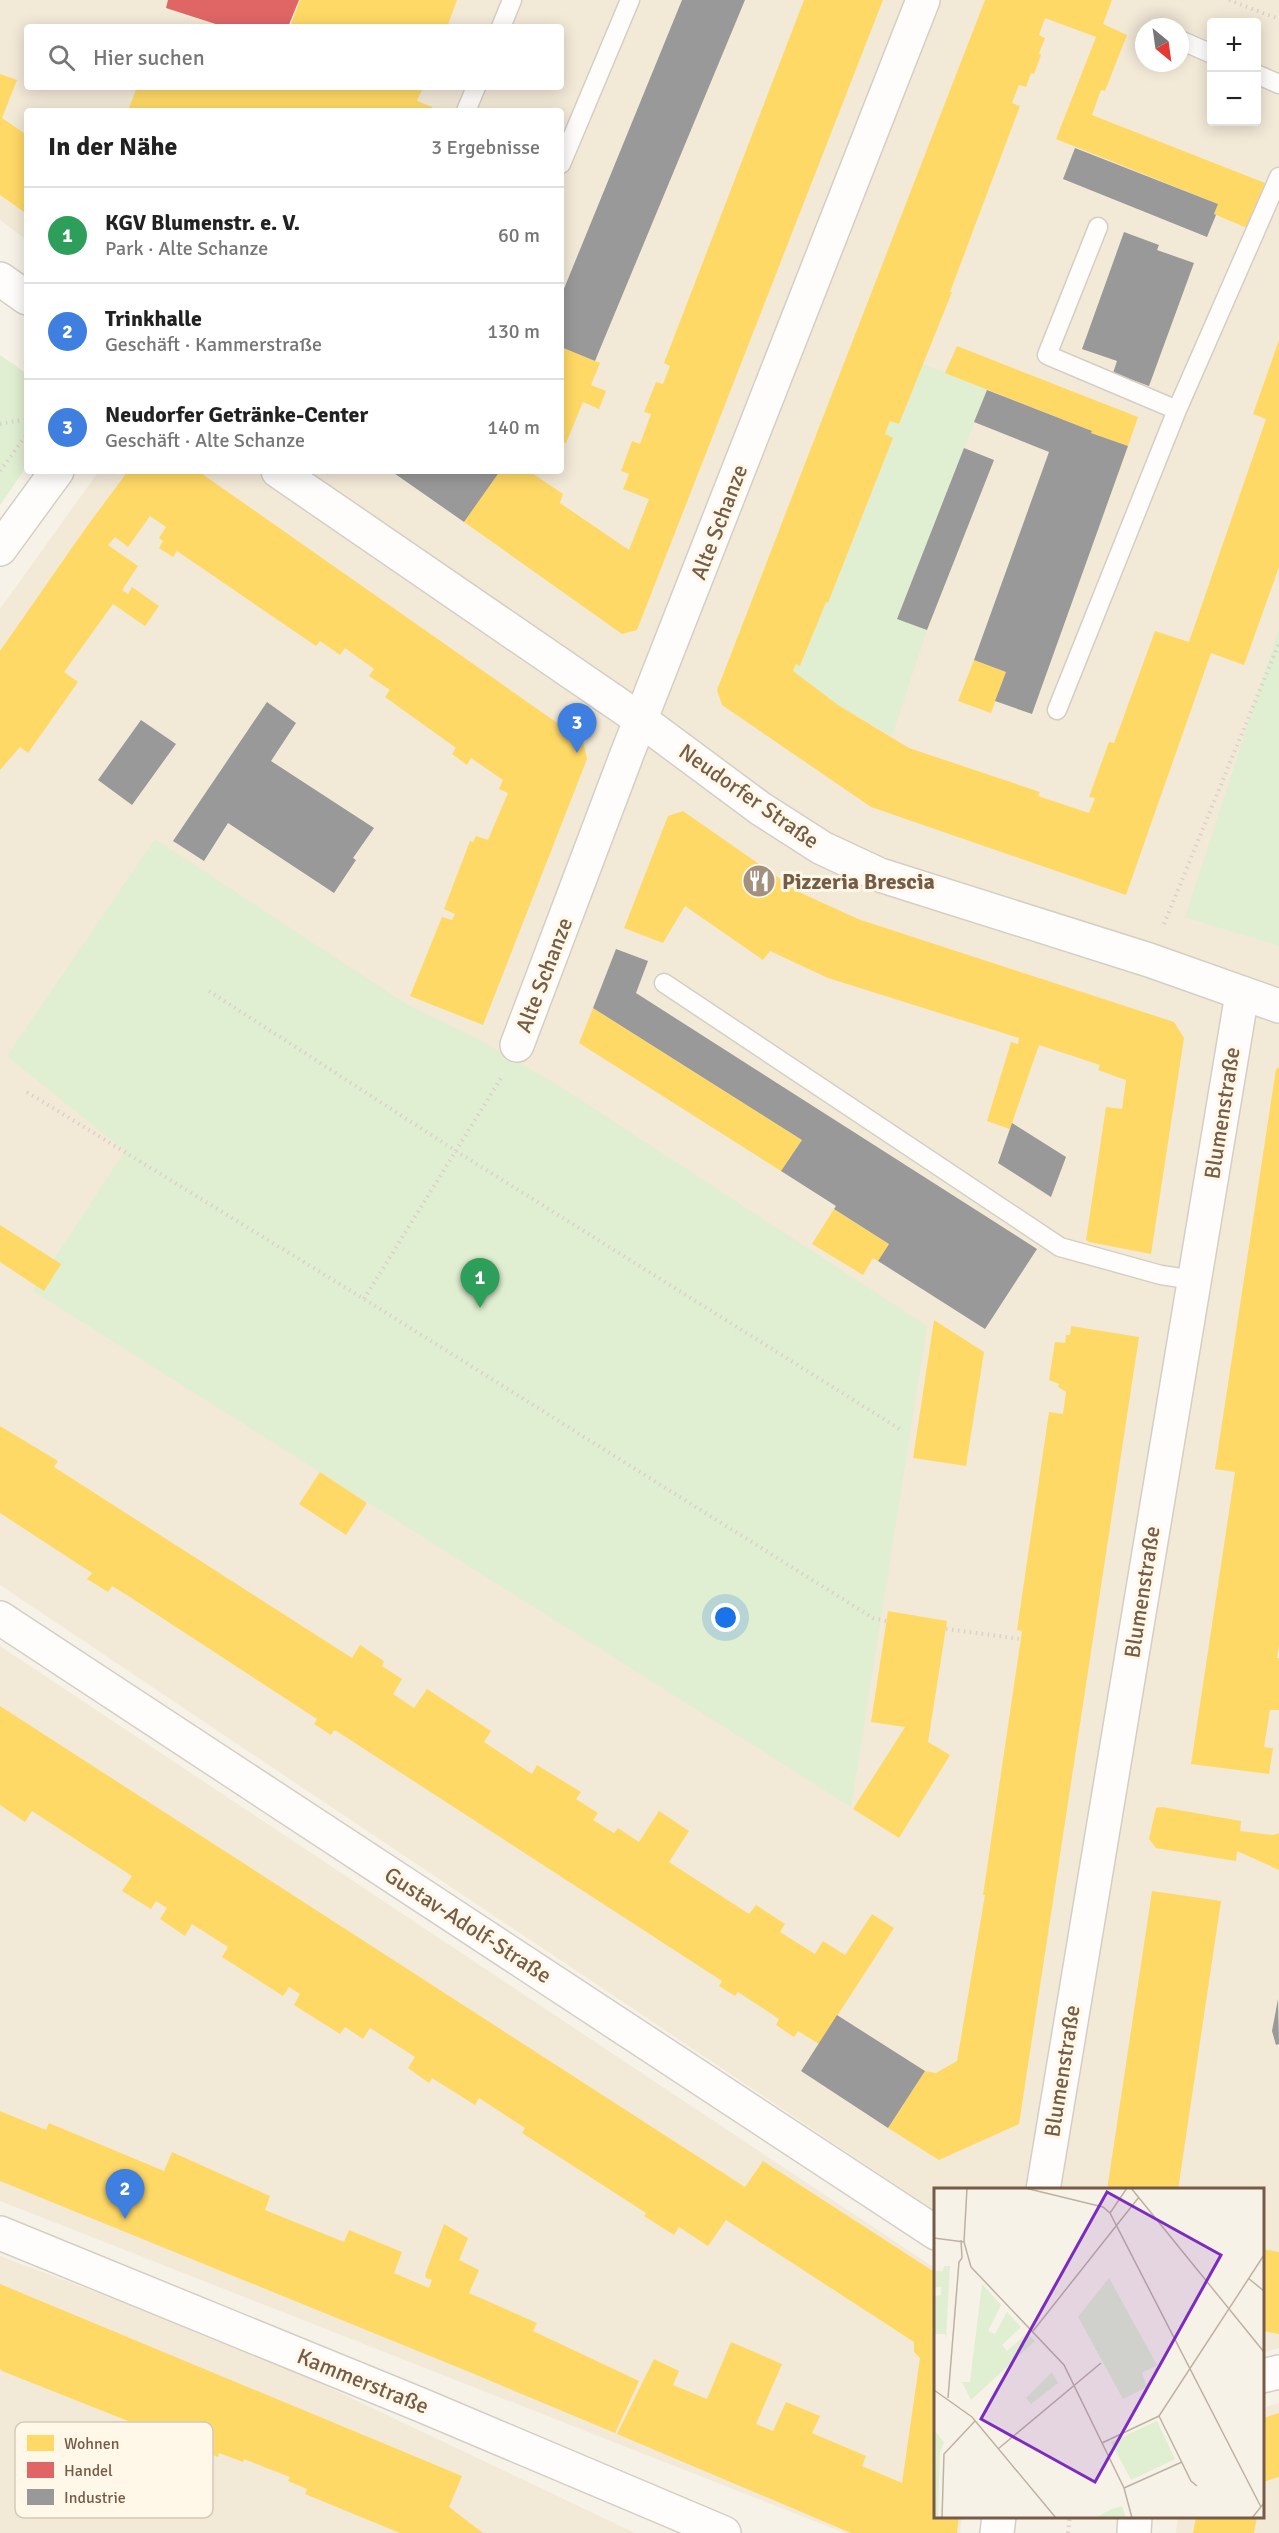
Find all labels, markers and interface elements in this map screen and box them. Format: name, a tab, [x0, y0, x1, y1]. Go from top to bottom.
north arrow	[1135, 18, 1189, 72]
map controls	[1207, 18, 1261, 126]
button: +	[1207, 18, 1261, 72]
search box	[24, 24, 564, 90]
icon: search	[45, 41, 78, 74]
text: Hier suchen	[93, 44, 205, 71]
button: −	[1207, 72, 1261, 126]
text: In der Nähe	[48, 131, 178, 163]
text: 3 Ergebnisse	[431, 135, 540, 160]
text: KGV Blumenstr. e. V.	[105, 209, 300, 236]
text: 1	[62, 223, 73, 248]
text: 60 m	[498, 223, 540, 248]
text: Park · Alte Schanze	[105, 236, 268, 261]
text: Trinkhalle	[105, 305, 202, 332]
text: 2	[62, 319, 73, 344]
text: 130 m	[487, 319, 540, 344]
text: Geschäft · Kammerstraße	[105, 332, 322, 357]
text: Neudorfer Getränke-Center	[105, 401, 368, 428]
text: 3	[62, 415, 73, 440]
text: 140 m	[487, 415, 540, 440]
text: Geschäft · Alte Schanze	[105, 428, 305, 453]
street label: Alte Schanze	[685, 461, 753, 583]
pin: 3	[558, 704, 596, 753]
street label: Neudorfer Straße	[674, 738, 824, 854]
restaurant icon: Pizzeria Brescia	[741, 863, 777, 899]
place label: Pizzeria Brescia	[782, 868, 935, 895]
street label: Alte Schanze	[510, 914, 578, 1036]
street label: Blumenstraße	[1198, 1045, 1246, 1181]
pin: 1	[460, 1258, 500, 1308]
street label: Blumenstraße	[1118, 1524, 1166, 1660]
your location	[711, 1603, 740, 1632]
street label: Gustav-Adolf-Straße	[379, 1861, 557, 1989]
street label: Blumenstraße	[1038, 2003, 1086, 2139]
pin: 2	[106, 2170, 144, 2219]
inset map	[934, 2188, 1264, 2518]
street label: Kammerstraße	[293, 2342, 433, 2420]
legend	[15, 2422, 213, 2518]
text: Wohnen	[64, 2434, 119, 2454]
text: Handel	[64, 2461, 113, 2481]
text: Industrie	[64, 2488, 126, 2508]

